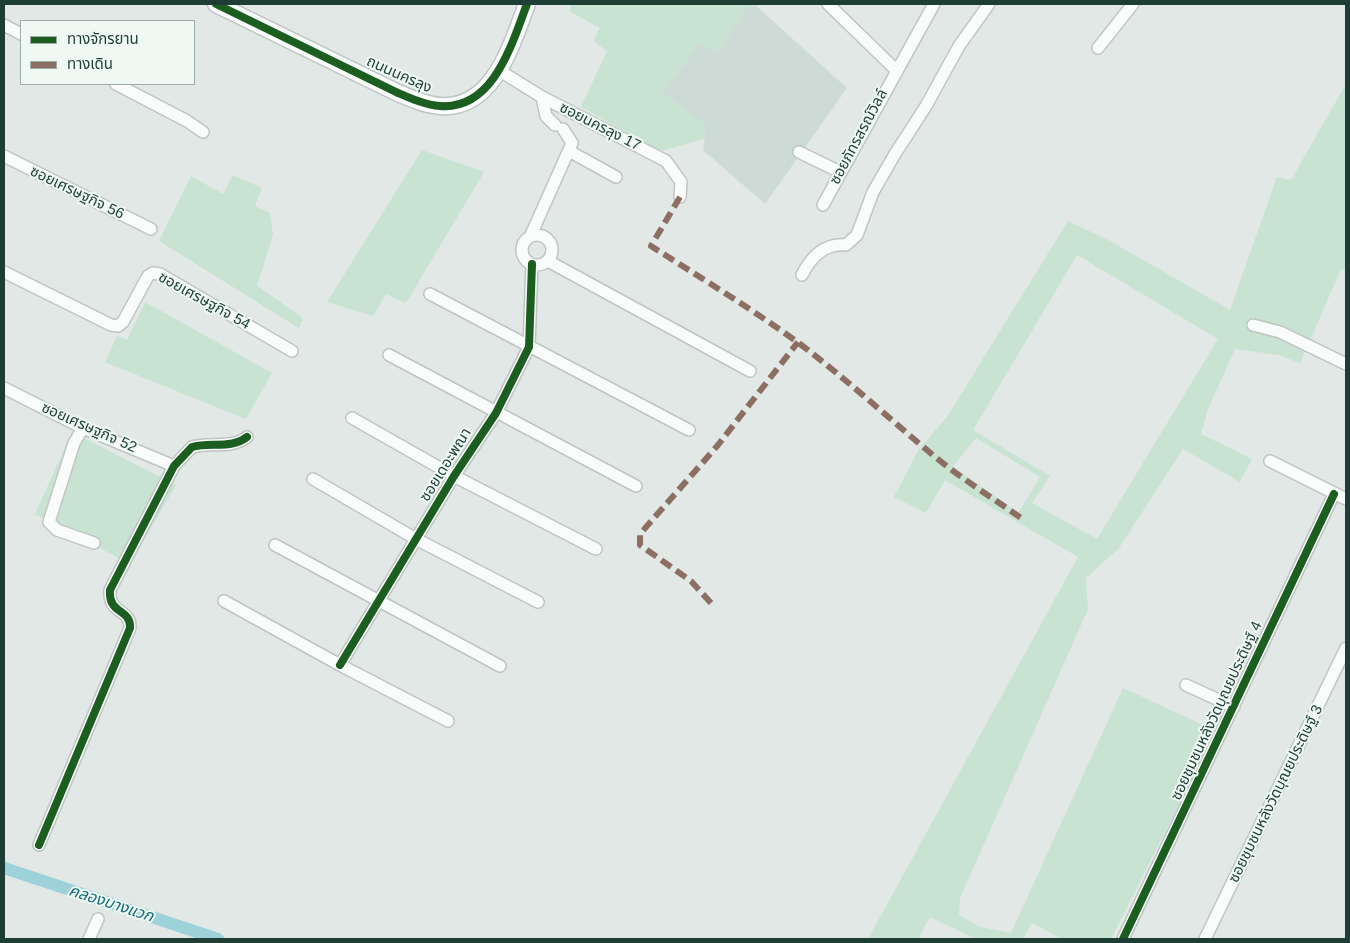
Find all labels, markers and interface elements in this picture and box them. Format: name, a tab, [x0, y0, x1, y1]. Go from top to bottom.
legend	[20, 20, 195, 85]
text: ทางจักรยาน	[67, 30, 139, 47]
street label: ถนนนครลุง	[363, 53, 435, 97]
text: ทางเดิน	[67, 55, 113, 72]
street label: ซอยภัทรสรณ์วิลล์	[826, 86, 892, 188]
street label: ซอยนครลุง 17	[556, 99, 644, 155]
street label: ซอยเศรษฐกิจ 56	[27, 162, 127, 224]
street label: ซอยเศรษฐกิจ 54	[155, 268, 253, 334]
street label: ซอยเศรษฐกิจ 52	[39, 399, 139, 457]
street label: ซอยเดอะพณา	[416, 425, 476, 505]
street label: ซอยชุมชนหลังวัดบุณยประดิษฐ์ 4	[1168, 619, 1266, 803]
street label: ซอยชุมชนหลังวัดบุณยประดิษฐ์ 3	[1225, 702, 1327, 886]
water label: คลองบางแวก	[66, 881, 156, 927]

